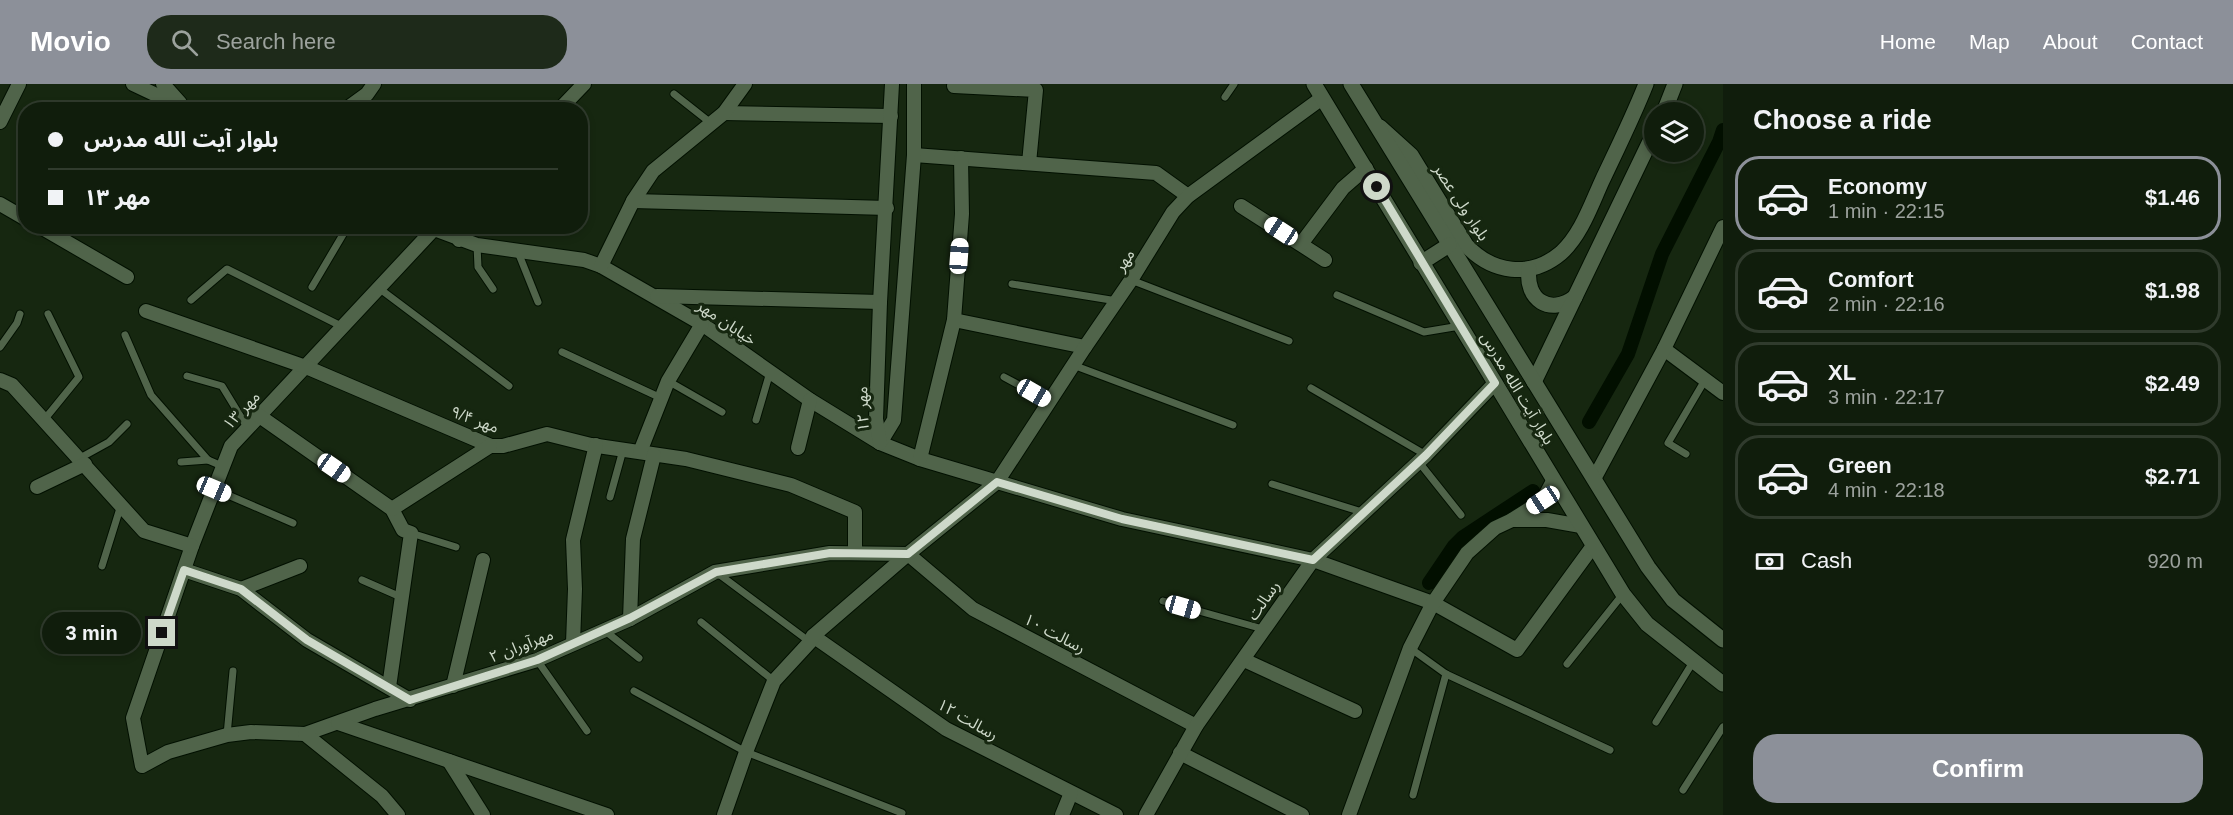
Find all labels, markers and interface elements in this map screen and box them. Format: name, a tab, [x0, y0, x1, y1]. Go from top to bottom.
search box	[147, 15, 567, 69]
text: Movio	[30, 26, 111, 57]
icon: search	[168, 26, 201, 59]
text: Search here	[216, 29, 336, 54]
text: Home	[1880, 30, 1936, 53]
text: Map	[1969, 30, 2010, 53]
text: About	[2043, 30, 2098, 53]
text: Contact	[2131, 30, 2203, 53]
map controls	[1644, 102, 1704, 162]
button: layers	[1644, 102, 1704, 162]
text: Choose a ride	[1753, 105, 1932, 135]
text: بلوار آیت الله مدرس	[84, 127, 279, 152]
street label: بلوار ولی عصر	[1429, 160, 1493, 244]
icon: car	[1756, 171, 1810, 225]
route start	[1363, 173, 1390, 200]
text: Economy	[1828, 174, 1927, 199]
text: مهر ۱۳	[84, 185, 151, 210]
text: $1.46	[2145, 185, 2200, 210]
text: 1 min · 22:15	[1828, 200, 1945, 222]
car	[1261, 214, 1301, 248]
car	[949, 237, 969, 275]
street label: مهر	[1111, 246, 1139, 276]
icon: car	[1756, 264, 1810, 318]
text: Comfort	[1828, 267, 1914, 292]
text: $1.98	[2145, 278, 2200, 303]
text: 2 min · 22:16	[1828, 293, 1945, 315]
street label: خیابان مهر	[693, 296, 759, 349]
street label: بلوار آیت الله مدرس	[1476, 329, 1558, 448]
icon: car	[1756, 357, 1810, 411]
text: XL	[1828, 360, 1856, 385]
text: $2.49	[2145, 371, 2200, 396]
car	[1014, 376, 1054, 410]
street label: مهر ۱۲	[853, 386, 873, 432]
text: 3 min · 22:17	[1828, 386, 1945, 408]
street label: مهر ۱۳	[220, 388, 264, 433]
street label: مهر ۹/۴	[448, 403, 501, 437]
car	[314, 450, 354, 486]
icon: car	[1756, 450, 1810, 504]
text: Green	[1828, 453, 1892, 478]
text: $2.71	[2145, 464, 2200, 489]
car	[194, 474, 234, 504]
text: 4 min · 22:18	[1828, 479, 1945, 501]
car	[1523, 483, 1563, 517]
icon: cash	[1753, 545, 1786, 578]
text: Cash	[1801, 548, 1852, 573]
text: 920 m	[2147, 550, 2203, 572]
street label: رسالت	[1244, 577, 1284, 624]
car	[1163, 593, 1203, 621]
street label: رسالت ۱۰	[1021, 610, 1088, 658]
callout: 3 min	[42, 612, 141, 654]
route end	[148, 619, 175, 646]
text: 3 min	[65, 622, 118, 644]
street label: مهرآوران ۲	[487, 625, 556, 666]
street label: رسالت ۱۲	[934, 695, 1001, 744]
button: Confirm	[1753, 734, 2203, 803]

